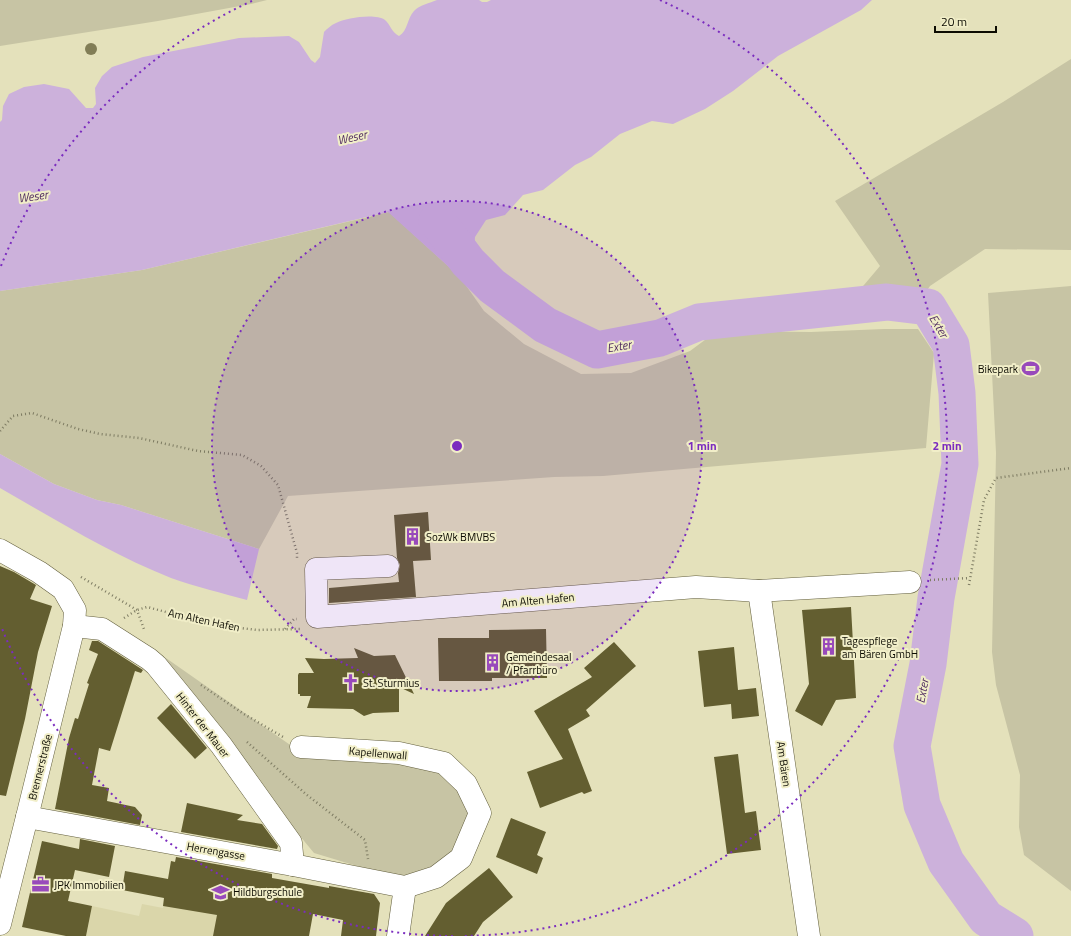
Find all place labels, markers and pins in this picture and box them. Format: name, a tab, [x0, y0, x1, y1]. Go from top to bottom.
sports icon: Bikepark	[1021, 359, 1041, 379]
place label: Bikepark	[978, 361, 1019, 377]
centre of rings	[450, 439, 464, 453]
building icon: SozWk BMVBS	[403, 527, 423, 547]
place label: SozWk BMVBS	[426, 529, 495, 545]
place label: Tagespflege am Bären GmbH	[842, 633, 918, 662]
building icon: Tagespflege am Bären GmbH	[819, 637, 839, 657]
place label: Gemeindesaal / Pfarrbüro	[506, 649, 571, 678]
building icon: Gemeindesaal / Pfarrbüro	[483, 653, 503, 673]
church icon: St. Sturmius	[340, 673, 360, 693]
place label: St. Sturmius	[363, 675, 419, 691]
office icon: JPK Immobilien	[31, 875, 51, 895]
place label: JPK Immobilien	[54, 877, 124, 893]
school or university icon: Hildburgschule	[210, 882, 230, 902]
place label: Hildburgschule	[233, 884, 302, 900]

